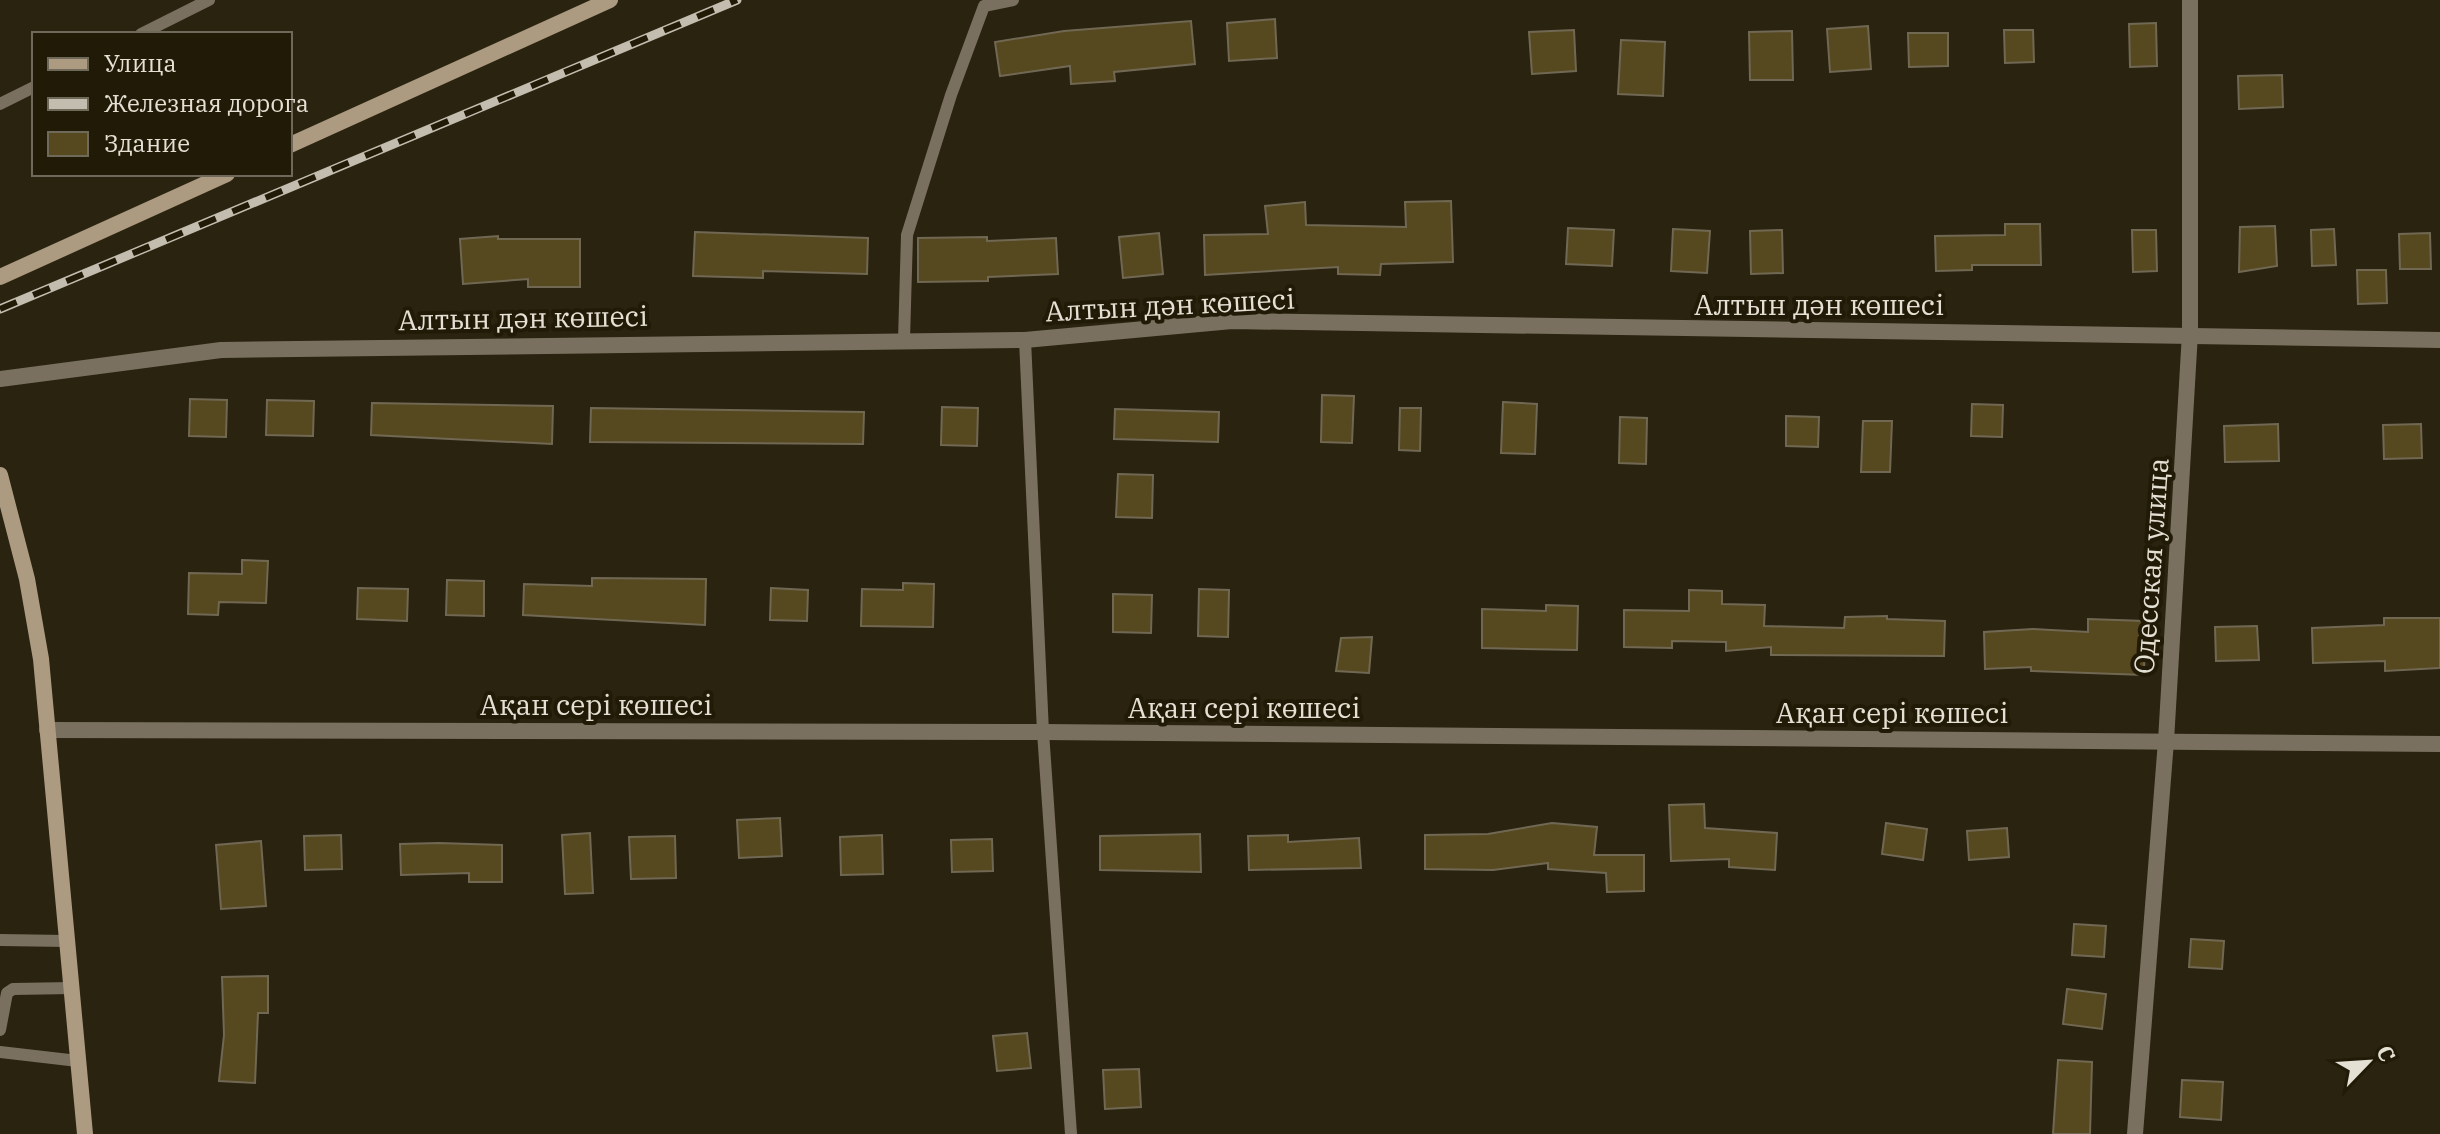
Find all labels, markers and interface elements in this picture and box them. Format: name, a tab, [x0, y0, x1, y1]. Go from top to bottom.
legend	[32, 32, 292, 176]
text: Улица	[104, 47, 177, 79]
text: Железная дорога	[104, 87, 309, 119]
text: Здание	[104, 127, 190, 159]
street label: Алтын дән көшесі	[1044, 279, 1296, 330]
street label: Алтын дән көшесі	[1694, 286, 1944, 323]
street label: Алтын дән көшесі	[398, 297, 648, 338]
street label: Одесская улица	[2124, 457, 2177, 675]
street label: Ақан сері көшесі	[480, 686, 712, 723]
street label: Ақан сері көшесі	[1128, 689, 1360, 726]
street label: Ақан сері көшесі	[1776, 694, 2008, 731]
north arrow	[2328, 1022, 2408, 1102]
text: С	[2370, 1041, 2403, 1066]

